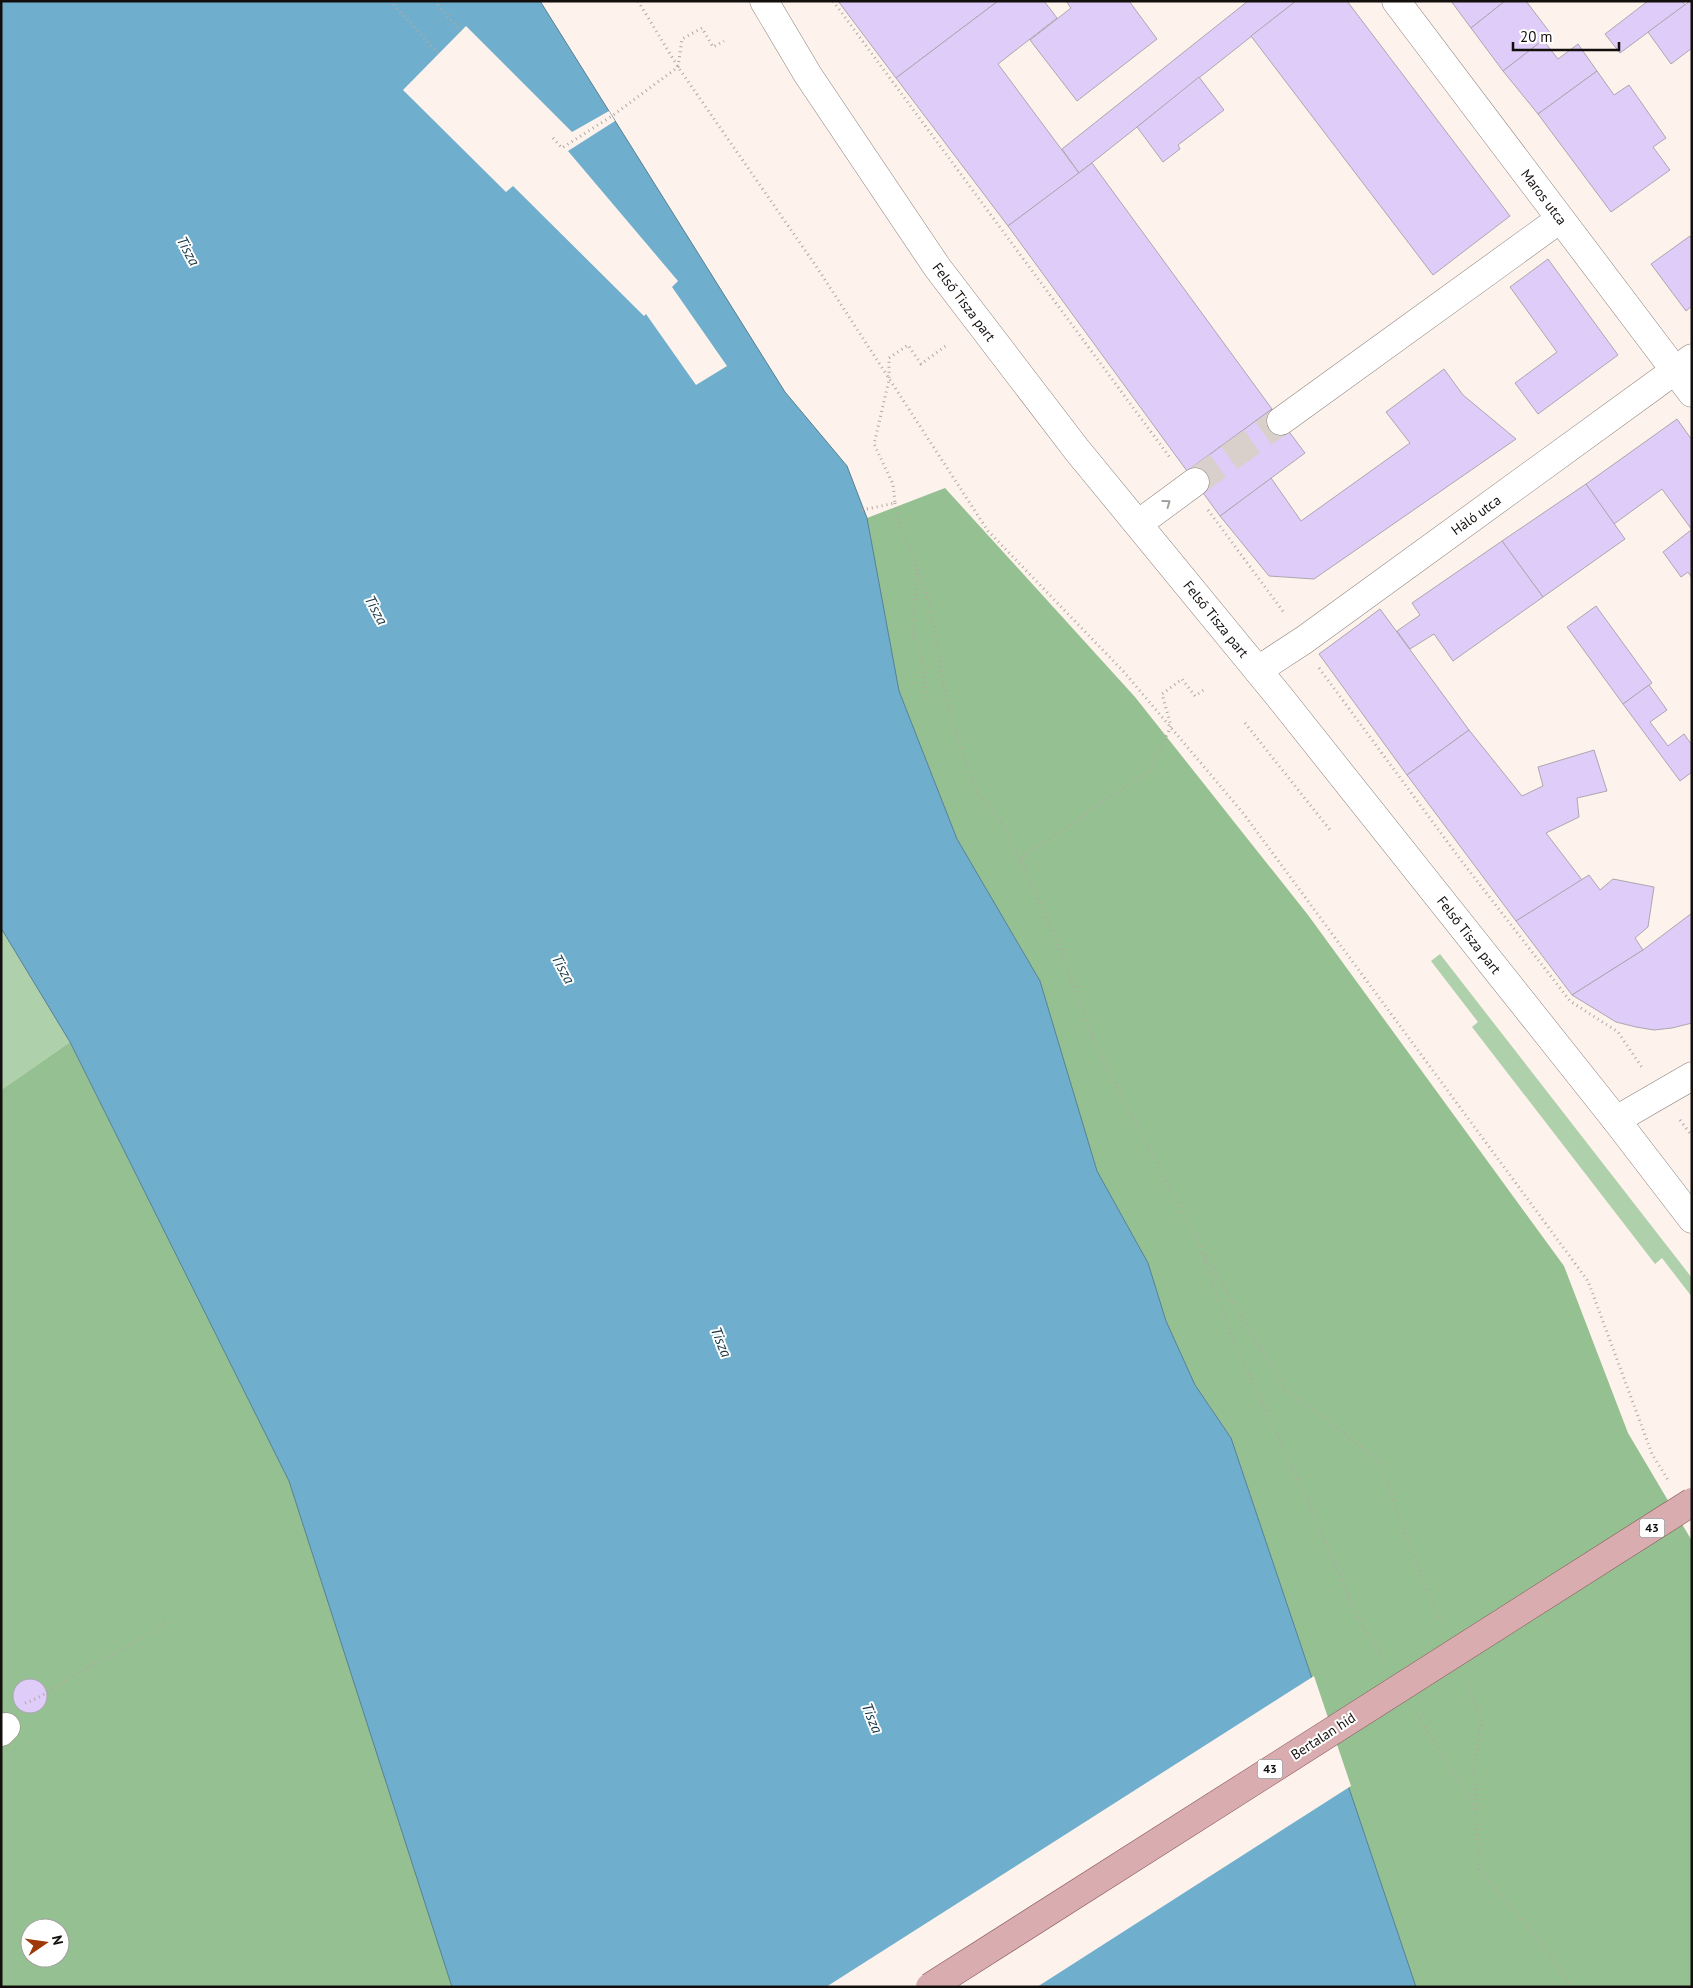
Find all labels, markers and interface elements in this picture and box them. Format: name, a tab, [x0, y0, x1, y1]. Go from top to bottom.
scale bar	[1513, 20, 1619, 52]
text: 20 m	[1520, 27, 1553, 46]
street label: Maros utca	[1517, 166, 1571, 229]
water label: Tisza	[173, 233, 204, 269]
street label: Felső Tisza part	[929, 259, 1000, 345]
street label: Háló utca	[1448, 491, 1504, 539]
one-way arrow	[1161, 500, 1171, 509]
street label: Felső Tisza part	[1179, 577, 1253, 661]
water label: Tisza	[361, 592, 392, 628]
street label: Felső Tisza part	[1433, 892, 1505, 978]
water label: Tisza	[548, 951, 579, 987]
water label: Tisza	[707, 1324, 736, 1360]
road number: 43	[1640, 1519, 1664, 1538]
water label: Tisza	[858, 1700, 887, 1736]
street label: Bertalan híd	[1287, 1708, 1359, 1764]
road number: 43	[1258, 1760, 1282, 1778]
north arrow	[20, 1918, 70, 1968]
text: N	[48, 1934, 67, 1947]

